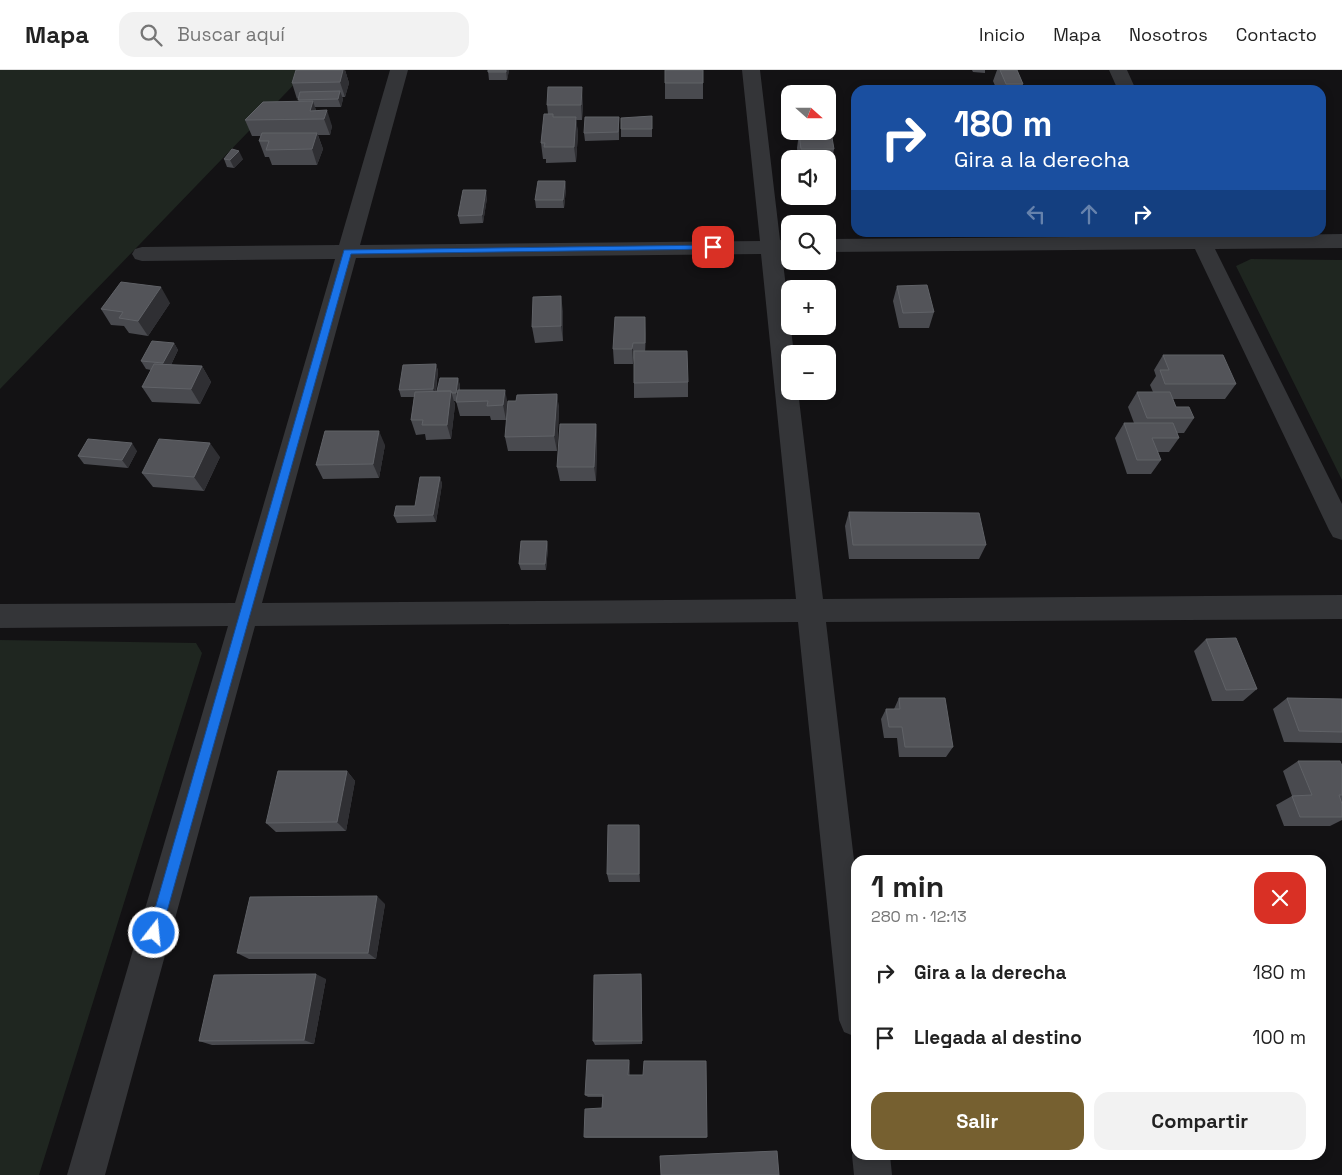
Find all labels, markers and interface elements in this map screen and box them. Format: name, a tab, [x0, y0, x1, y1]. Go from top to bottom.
search box	[119, 12, 469, 57]
text: Mapa	[25, 19, 89, 50]
icon: search	[137, 21, 165, 49]
text: Buscar aquí	[177, 22, 285, 47]
text: Inicio	[979, 23, 1025, 46]
text: Mapa	[1053, 23, 1101, 46]
text: Nosotros	[1129, 23, 1208, 46]
text: Contacto	[1236, 23, 1317, 46]
north arrow	[781, 85, 836, 140]
map controls	[781, 85, 836, 400]
text: 180 m	[954, 102, 1052, 146]
icon: right	[871, 105, 936, 170]
text: Gira a la derecha	[954, 145, 1130, 173]
button: sound	[781, 150, 836, 205]
icon: left	[1022, 200, 1050, 228]
icon: ahead	[1075, 200, 1103, 228]
icon: right	[1128, 200, 1156, 228]
button: search	[781, 215, 836, 270]
pin	[692, 226, 734, 268]
icon: arrive	[699, 233, 727, 261]
button: +	[781, 280, 836, 335]
button: −	[781, 345, 836, 400]
text: 1 min	[871, 867, 944, 906]
button: close	[1254, 872, 1306, 924]
position arrow	[127, 906, 179, 958]
text: 280 m · 12:13	[871, 906, 967, 927]
icon: right	[871, 959, 899, 987]
text: Gira a la derecha	[914, 960, 1066, 985]
text: 180 m	[1253, 960, 1306, 985]
icon: arrive	[871, 1024, 899, 1052]
text: Llegada al destino	[914, 1025, 1082, 1050]
text: 100 m	[1252, 1025, 1306, 1050]
button: Salir	[871, 1092, 1084, 1150]
button: Compartir	[1094, 1092, 1306, 1150]

